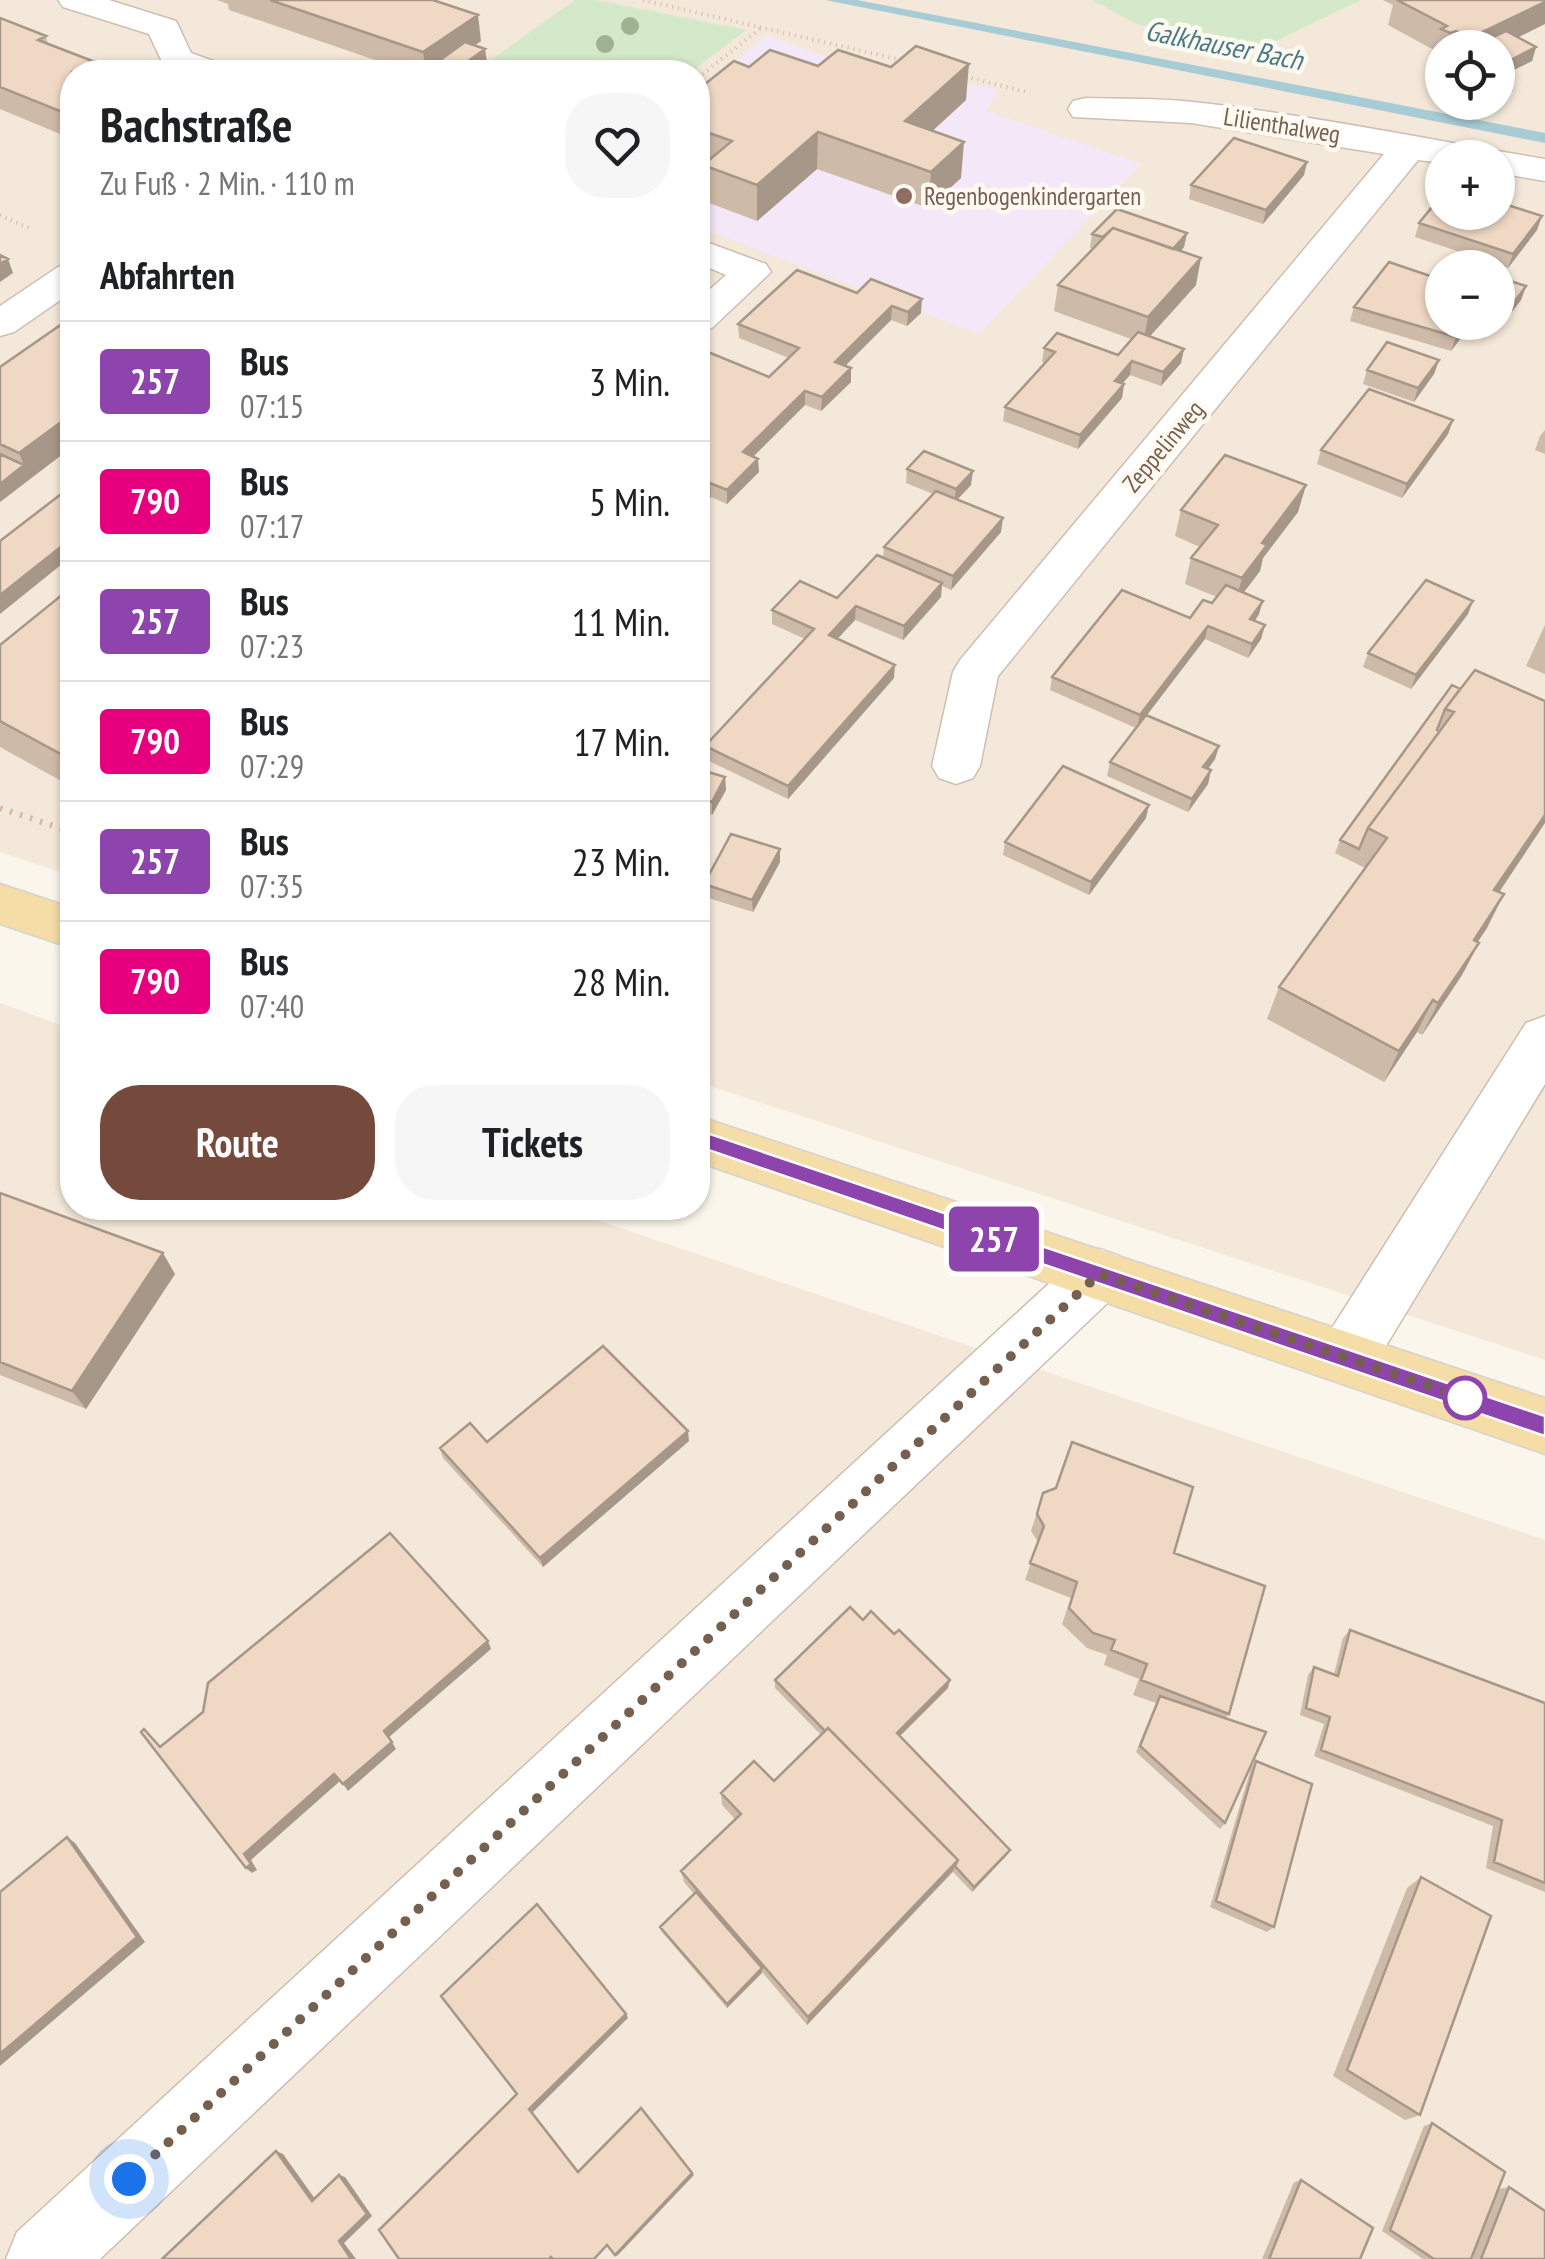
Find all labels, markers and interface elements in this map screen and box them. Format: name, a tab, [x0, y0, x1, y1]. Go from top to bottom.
water label: Galkhauser Bach	[1142, 11, 1307, 78]
map controls	[1425, 30, 1515, 340]
button: locate	[1425, 30, 1515, 120]
text: Bachstraße	[100, 93, 293, 155]
button: heart	[565, 93, 670, 198]
street label: Lilienthalweg	[1221, 100, 1343, 150]
button: +	[1425, 140, 1515, 230]
text: Zu Fuß · 2 Min. · 110 m	[100, 162, 355, 204]
place label: Regenbogenkindergarten	[924, 180, 1141, 212]
marker: Regenbogenkindergarten	[893, 185, 915, 207]
text: Abfahrten	[100, 250, 235, 299]
button: −	[1425, 250, 1515, 340]
text: Bus	[240, 336, 289, 385]
text: 3 Min.	[589, 357, 670, 406]
text: 257	[130, 358, 180, 404]
text: 07:15	[240, 385, 304, 427]
street label: Zeppelinweg	[1115, 394, 1211, 498]
text: Bus	[240, 456, 289, 505]
text: 5 Min.	[589, 477, 670, 526]
text: 790	[130, 478, 180, 524]
text: 07:17	[240, 505, 304, 547]
text: Bus	[240, 576, 289, 625]
text: 11 Min.	[572, 597, 670, 646]
text: 257	[130, 598, 180, 644]
text: 07:23	[240, 625, 304, 667]
text: Bus	[240, 696, 289, 745]
text: 17 Min.	[573, 717, 670, 766]
text: 790	[130, 718, 180, 764]
text: 07:29	[240, 745, 304, 787]
text: Bus	[240, 816, 289, 865]
text: 23 Min.	[572, 837, 670, 886]
text: 257	[130, 838, 180, 884]
text: 07:35	[240, 865, 304, 907]
text: Bus	[240, 936, 289, 985]
text: 28 Min.	[572, 957, 670, 1006]
text: 790	[130, 958, 180, 1004]
text: 07:40	[240, 985, 304, 1027]
button: Route	[100, 1085, 375, 1200]
button: Tickets	[395, 1085, 670, 1200]
line badge: 257	[936, 1206, 1052, 1272]
text: 257	[969, 1216, 1019, 1262]
unlabelled marker	[1444, 1377, 1486, 1419]
your location	[104, 2154, 154, 2204]

